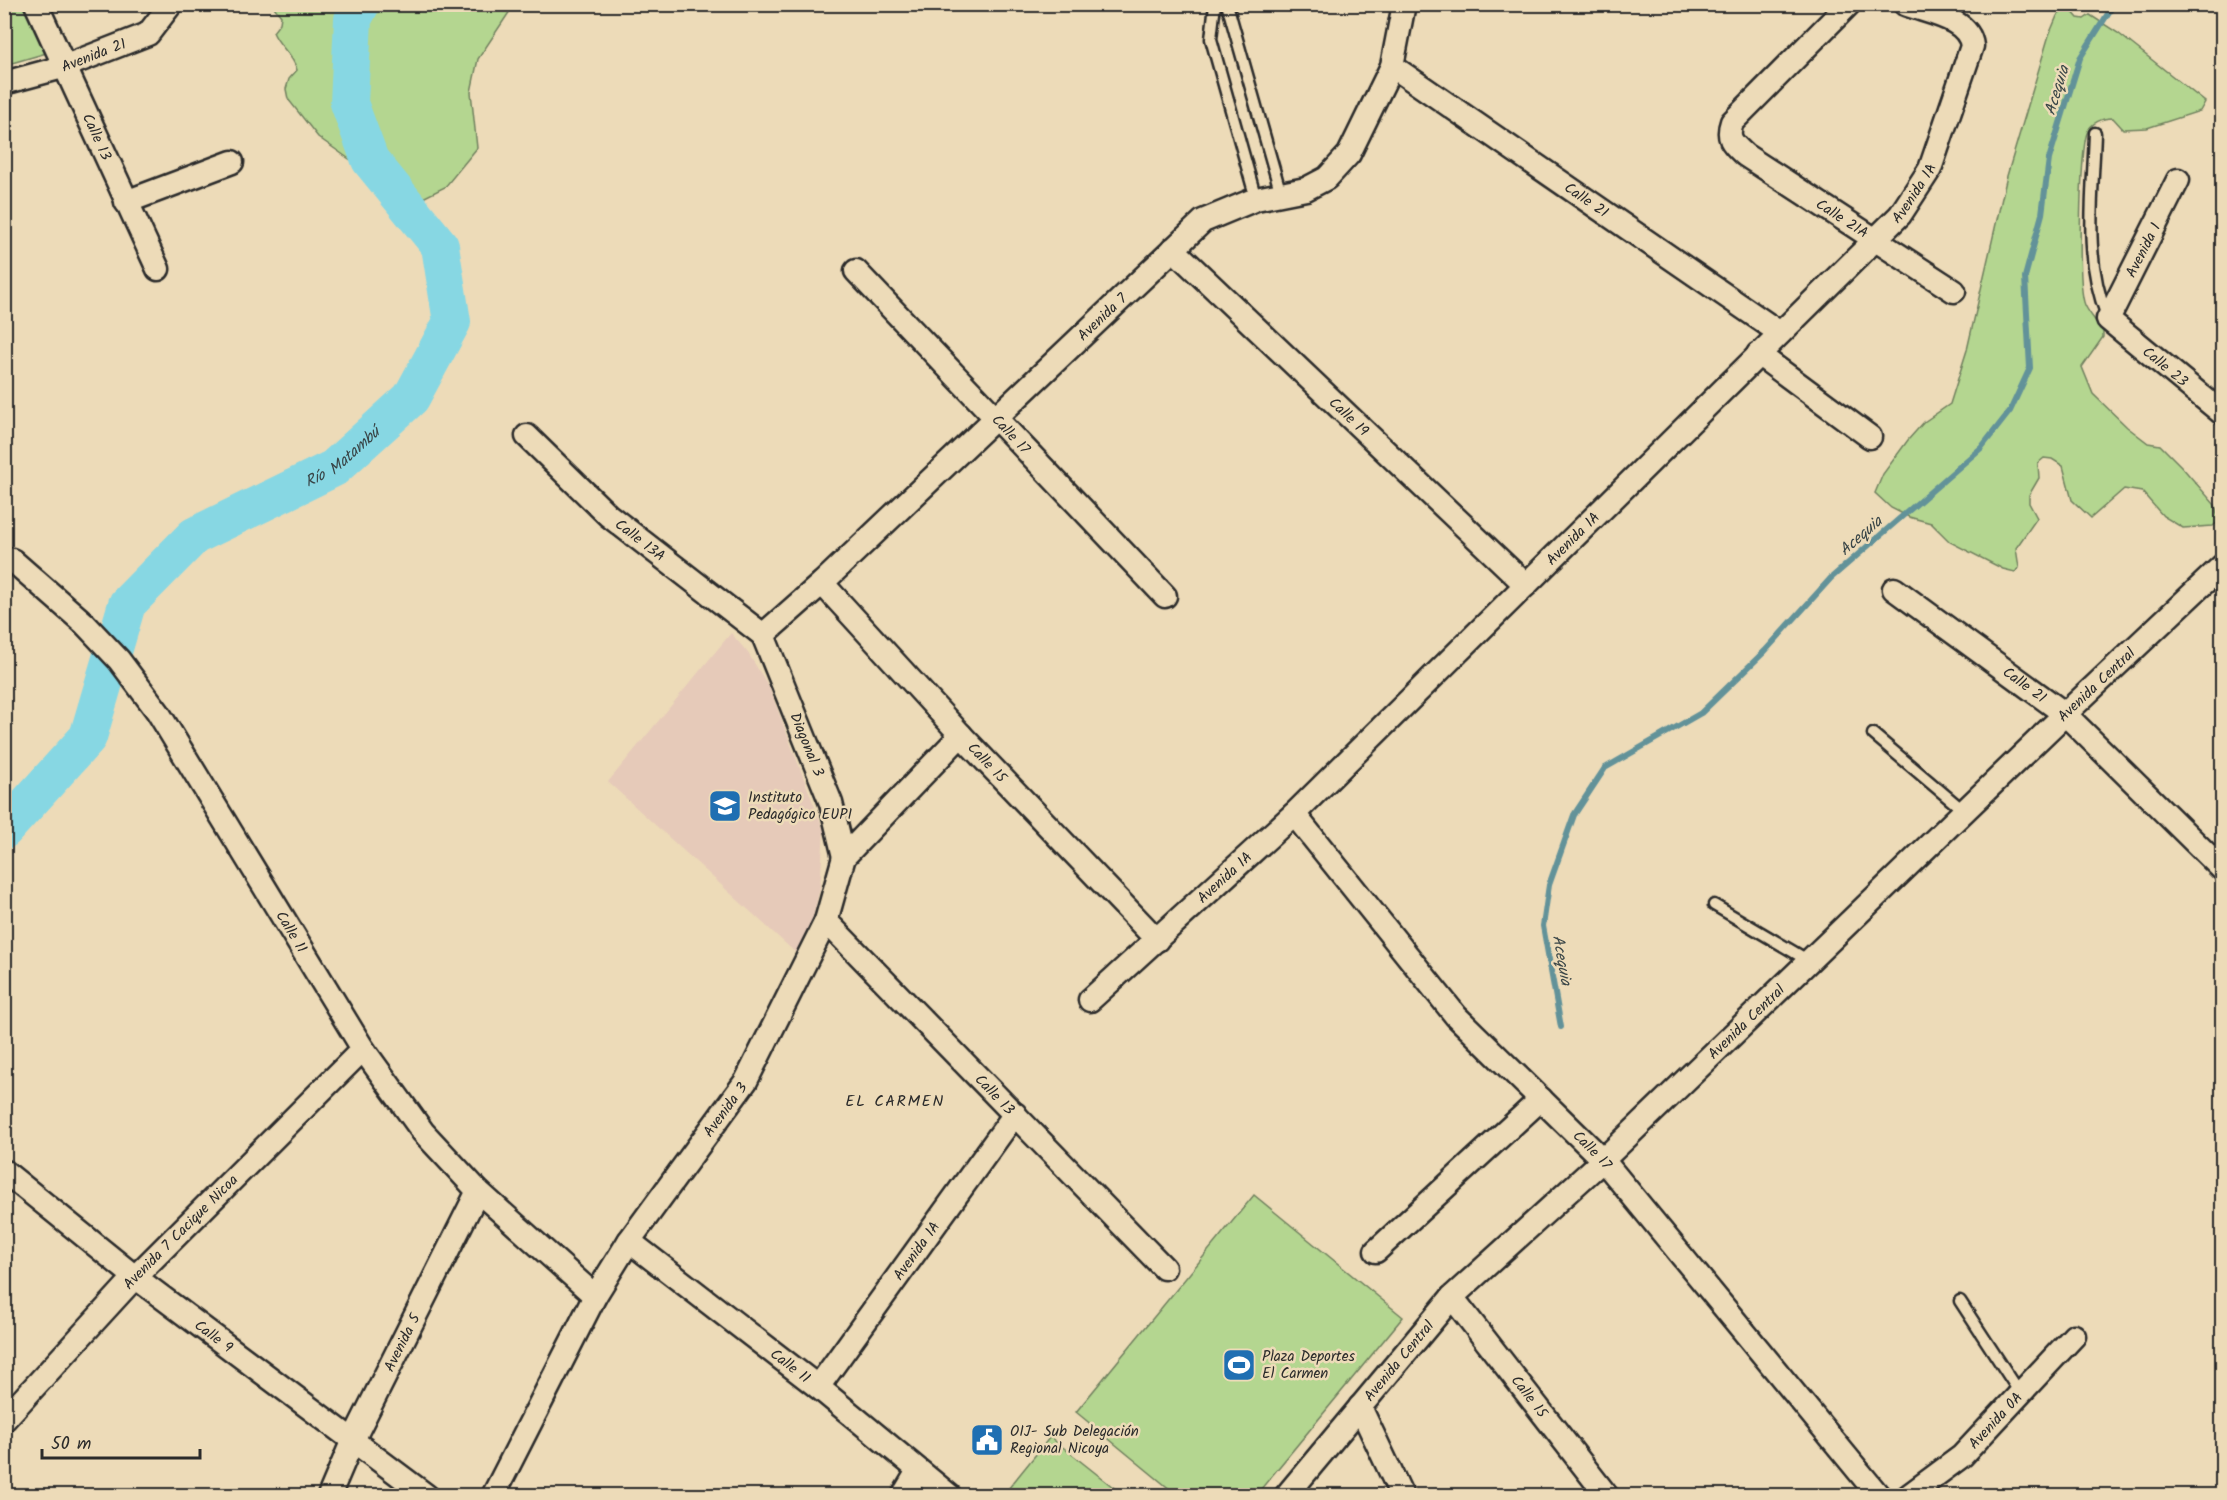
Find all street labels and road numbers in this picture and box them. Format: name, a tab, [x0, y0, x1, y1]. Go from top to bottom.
street label: Avenida 21	[58, 32, 130, 79]
street label: Calle 13	[75, 110, 118, 165]
street label: Avenida 1A	[1886, 161, 1944, 230]
street label: Calle 21	[1559, 177, 1613, 225]
street label: Calle 21A	[1810, 193, 1873, 245]
street label: Avenida 1	[2120, 218, 2168, 282]
street label: Avenida 7	[1072, 287, 1134, 347]
street label: Calle 23	[2136, 341, 2193, 394]
street label: Calle 19	[1323, 392, 1375, 443]
street label: Calle 17	[985, 409, 1036, 461]
street label: Avenida 1A	[1541, 507, 1606, 572]
street label: Calle 13A	[609, 513, 670, 568]
street label: Avenida Central	[2052, 642, 2142, 728]
street label: Calle 21	[1997, 661, 2052, 710]
street label: Diagonal 3	[783, 709, 830, 781]
street label: Calle 15	[961, 737, 1013, 790]
street label: Avenida 1A	[1192, 846, 1258, 910]
street label: Calle 11	[269, 906, 313, 958]
street label: Avenida Central	[1703, 979, 1791, 1066]
street label: Calle 13	[968, 1069, 1020, 1121]
street label: Avenida 3	[698, 1077, 754, 1143]
street label: Calle 17	[1566, 1125, 1618, 1176]
street label: Avenida 7 Cacique Nicoa	[118, 1169, 244, 1296]
street label: Avenida 1A	[887, 1217, 947, 1286]
street label: Avenida 5	[378, 1309, 428, 1376]
street label: Calle 9	[189, 1314, 238, 1360]
street label: Avenida Central	[1358, 1315, 1441, 1407]
street label: Calle 11	[764, 1343, 815, 1390]
street label: Calle 15	[1504, 1370, 1554, 1424]
street label: Avenida 0A	[1963, 1387, 2029, 1455]

